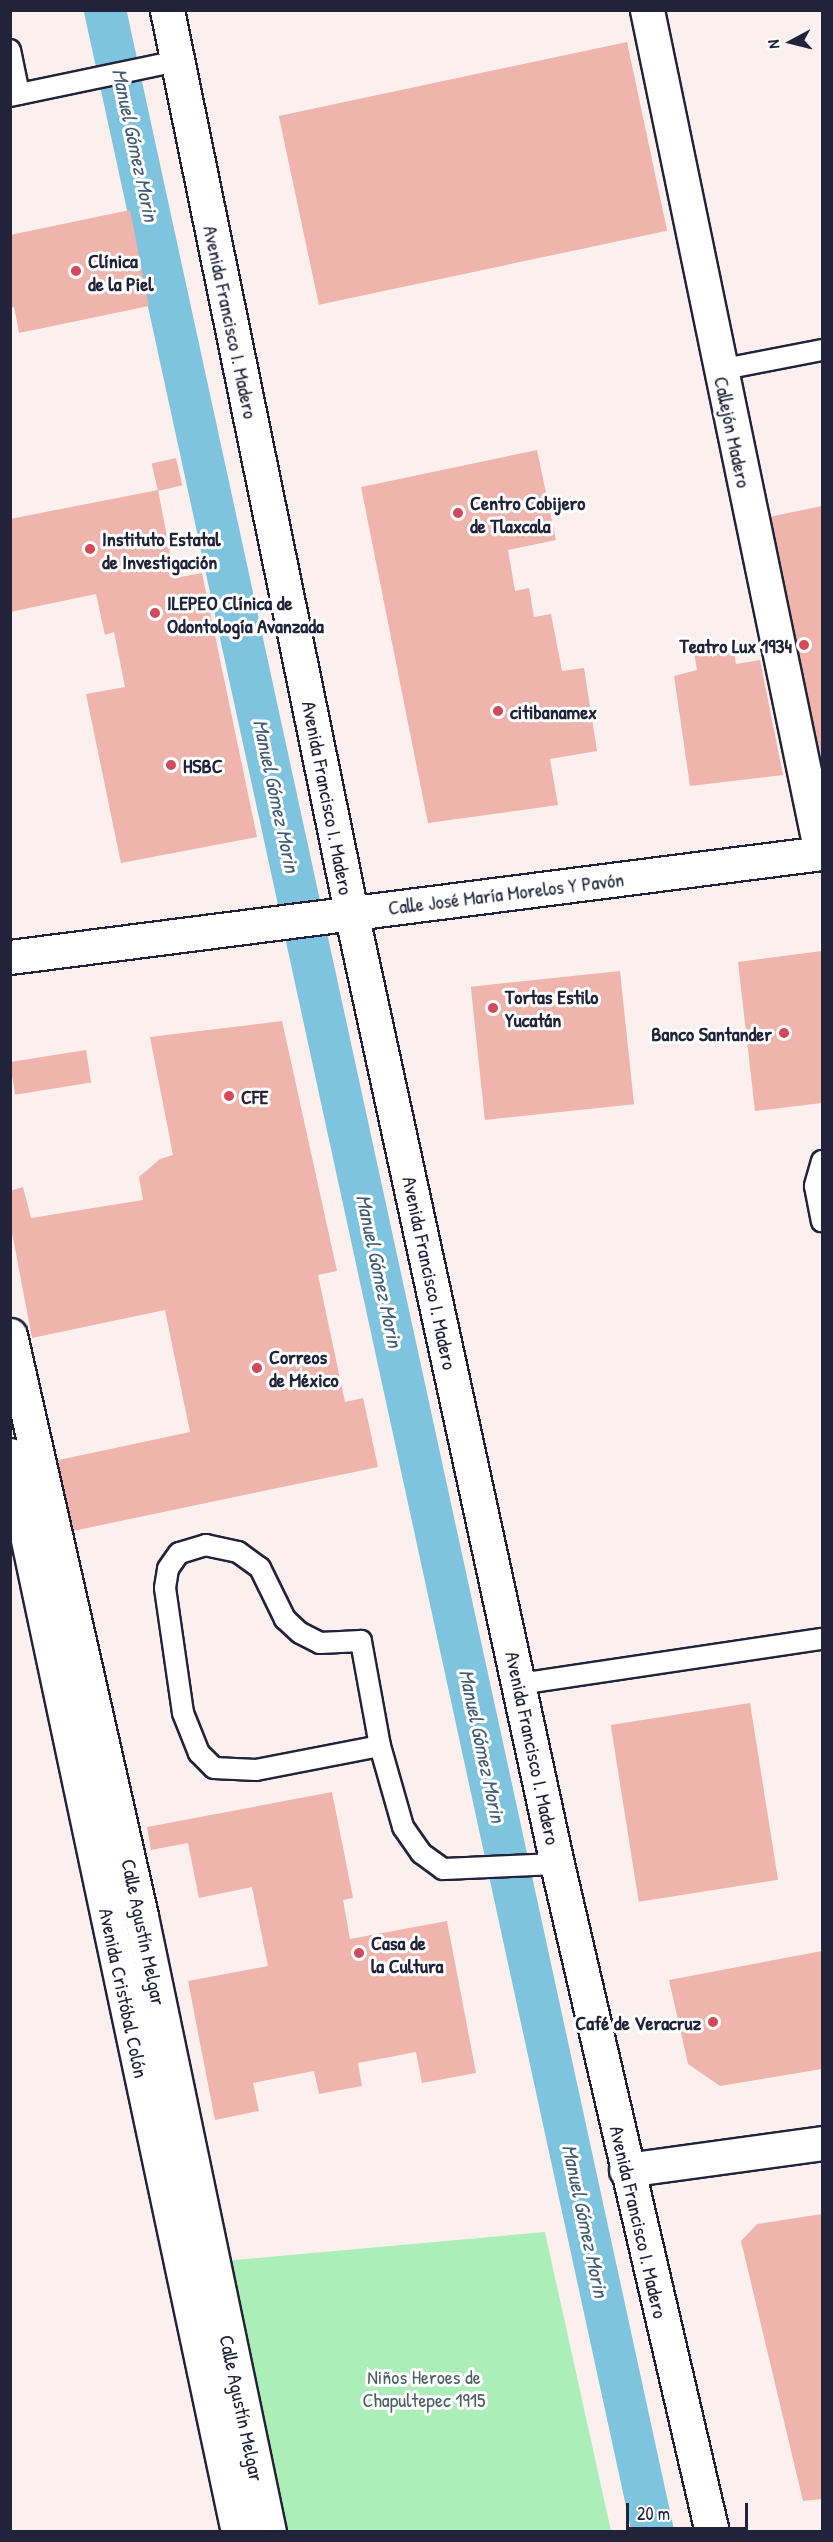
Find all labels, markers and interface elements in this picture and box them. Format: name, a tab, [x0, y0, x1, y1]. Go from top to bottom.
north arrow	[761, 12, 821, 72]
text: N	[762, 39, 785, 50]
water label: Manuel Gómez Morin	[106, 66, 164, 224]
street label: Avenida Francisco I. Madero	[199, 223, 263, 421]
place label: Clínica de la Piel	[88, 248, 153, 295]
marker: Clínica de la Piel	[69, 264, 83, 278]
street label: Callejón Madero	[710, 374, 756, 490]
place label: Centro Cobijero de Tlaxcala	[470, 490, 585, 537]
marker: Centro Cobijero de Tlaxcala	[451, 506, 465, 520]
place label: Instituto Estatal de Investigación	[102, 526, 221, 573]
marker: Instituto Estatal de Investigación	[83, 542, 97, 556]
place label: ILEPEO Clínica de Odontología Avanzada	[167, 590, 324, 637]
marker: ILEPEO Clínica de Odontología Avanzada	[148, 606, 162, 620]
place label: Teatro Lux 1934	[680, 633, 792, 657]
marker: Teatro Lux 1934	[797, 638, 811, 652]
street label: Avenida Francisco I. Madero	[297, 699, 359, 897]
place label: citibanamex	[510, 699, 597, 723]
marker: citibanamex	[491, 704, 505, 718]
water label: Manuel Gómez Morin	[247, 717, 305, 875]
place label: HSBC	[183, 753, 223, 777]
marker: HSBC	[164, 758, 178, 772]
street label: Calle José María Morelos Y Pavón	[387, 867, 625, 919]
place label: Tortas Estilo Yucatán	[505, 984, 598, 1031]
marker: Tortas Estilo Yucatán	[486, 1001, 500, 1015]
place label: Banco Santander	[651, 1021, 772, 1045]
marker: Banco Santander	[777, 1026, 791, 1040]
place label: CFE	[241, 1084, 268, 1108]
marker: CFE	[222, 1089, 236, 1103]
street label: Avenida Francisco I. Madero	[398, 1174, 462, 1372]
water label: Manuel Gómez Morin	[350, 1192, 408, 1350]
place label: Correos de México	[269, 1344, 338, 1391]
marker: Correos de México	[250, 1361, 264, 1375]
street label: Avenida Francisco I. Madero	[501, 1649, 565, 1847]
water label: Manuel Gómez Morin	[453, 1667, 511, 1825]
street label: Calle Agustín Melgar	[117, 1857, 171, 2007]
street label: Avenida Cristóbal Colón	[94, 1906, 154, 2080]
place label: Casa de la Cultura	[371, 1930, 443, 1977]
marker: Casa de la Cultura	[352, 1946, 366, 1960]
place label: Café de Veracruz	[575, 2010, 701, 2034]
marker: Café de Veracruz	[706, 2015, 720, 2029]
street label: Avenida Francisco I. Madero	[605, 2123, 673, 2321]
water label: Manuel Gómez Morin	[556, 2142, 614, 2300]
street label: Calle Agustín Melgar	[215, 2333, 269, 2483]
park label: Niños Heroes de Chapultepec 1915	[362, 2364, 486, 2411]
scale bar	[629, 2491, 750, 2529]
text: 20 m	[637, 2501, 670, 2526]

